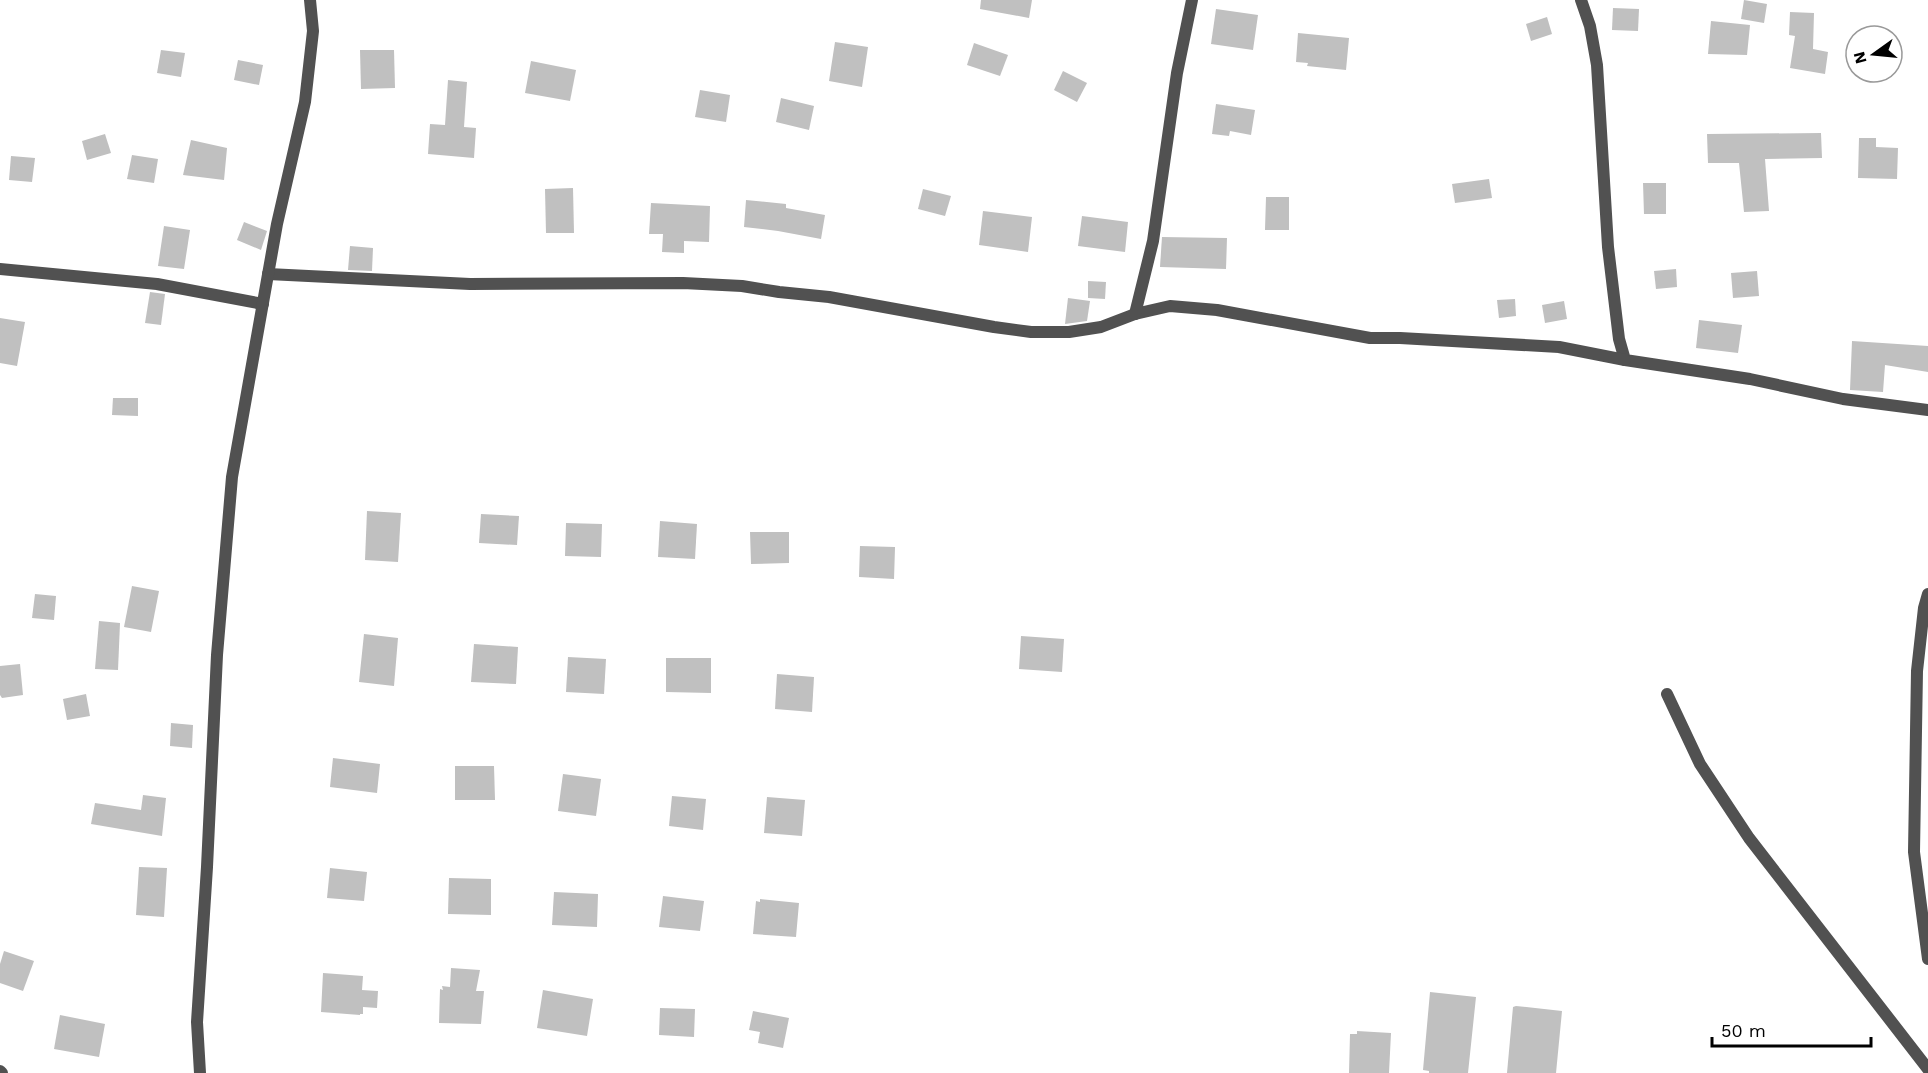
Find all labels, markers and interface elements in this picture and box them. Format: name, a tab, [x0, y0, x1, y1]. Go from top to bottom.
north arrow	[1844, 24, 1904, 84]
text: N	[1849, 50, 1871, 66]
scale bar	[1712, 1010, 1871, 1048]
text: 50 m	[1721, 1020, 1766, 1041]

